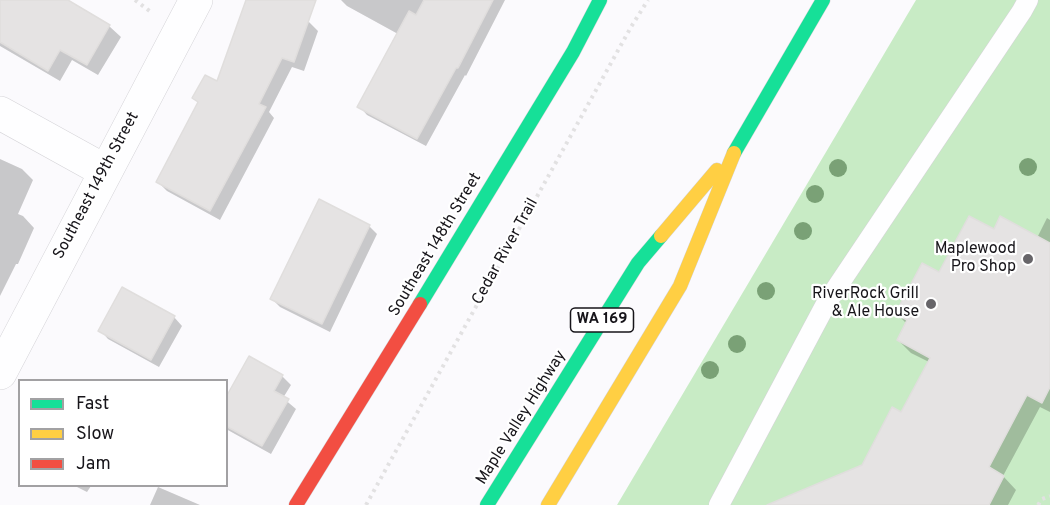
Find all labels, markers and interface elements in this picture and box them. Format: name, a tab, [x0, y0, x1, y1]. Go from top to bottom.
street label: Southeast 149th Street	[50, 109, 144, 263]
street label: Southeast 148th Street	[386, 170, 486, 320]
street label: Cedar River Trail	[469, 195, 543, 309]
place label: Maplewood Pro Shop	[935, 240, 1016, 278]
marker: Maplewood Pro Shop	[1021, 252, 1035, 266]
place label: RiverRock Grill & Ale House	[812, 285, 919, 323]
marker: RiverRock Grill & Ale House	[924, 297, 938, 311]
road number: WA 169	[570, 308, 634, 332]
street label: Maple Valley Highway	[473, 347, 571, 489]
legend	[18, 379, 228, 487]
text: Fast	[76, 393, 109, 416]
text: Slow	[76, 423, 114, 446]
text: Jam	[76, 453, 111, 476]

